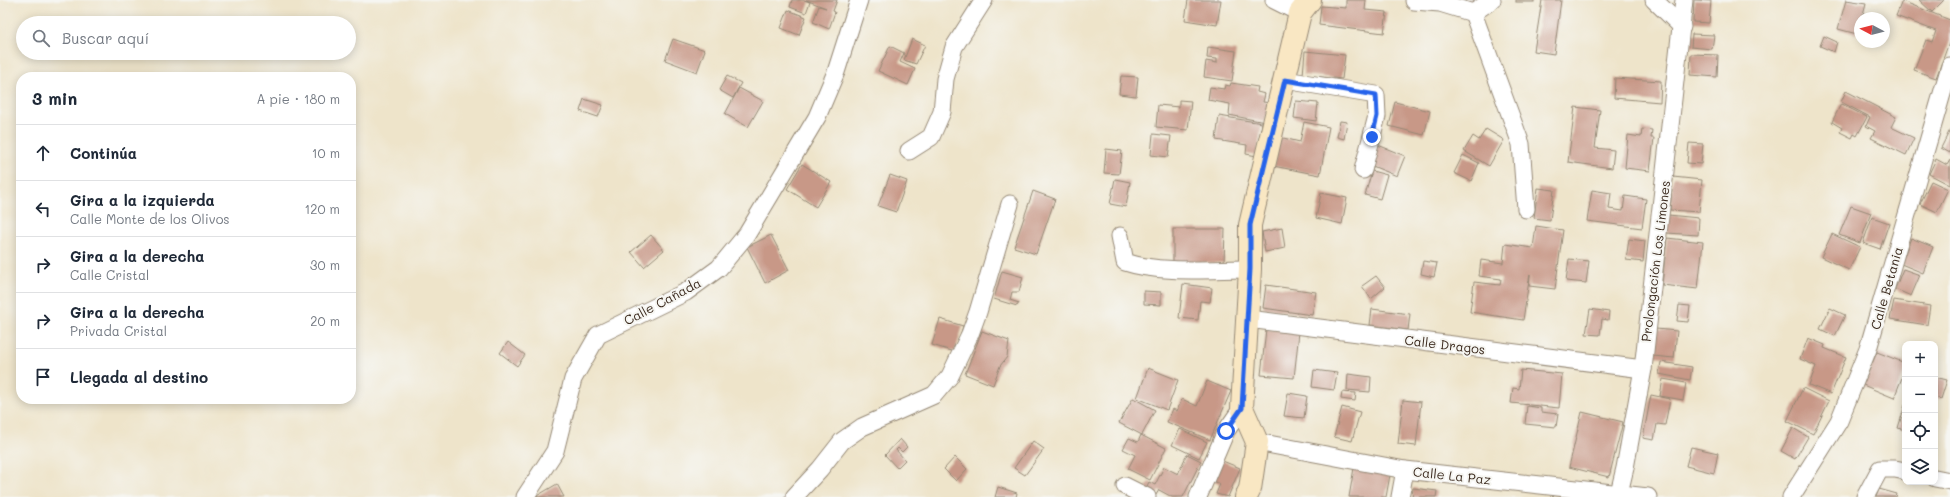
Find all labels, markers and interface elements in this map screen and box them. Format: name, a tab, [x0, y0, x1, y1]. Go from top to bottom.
north arrow	[1854, 12, 1890, 48]
search box	[16, 16, 356, 60]
icon: search	[30, 27, 52, 49]
text: Buscar aquí	[62, 28, 149, 48]
text: 3 min	[32, 87, 77, 109]
text: A pie · 180 m	[257, 90, 340, 107]
route end	[1363, 128, 1381, 146]
icon: ahead	[32, 142, 54, 164]
text: Continúa	[70, 143, 137, 163]
text: 10 m	[312, 144, 340, 161]
street label: Prolongación Los Limones	[1637, 179, 1673, 343]
text: Gira a la izquierda	[70, 190, 215, 210]
icon: left	[32, 198, 54, 220]
text: 120 m	[304, 200, 340, 217]
text: Calle Monte de los Olivos	[70, 210, 230, 227]
street label: Calle Betania	[1866, 245, 1906, 331]
text: Gira a la derecha	[70, 246, 204, 266]
icon: right	[32, 254, 54, 276]
text: 30 m	[310, 256, 340, 273]
text: Calle Cristal	[70, 266, 149, 283]
street label: Calle Cañada	[620, 274, 704, 328]
text: Gira a la derecha	[70, 302, 204, 322]
icon: right	[32, 310, 54, 332]
text: 20 m	[310, 312, 340, 329]
text: Privada Cristal	[70, 322, 167, 339]
street label: Calle Dragos	[1404, 331, 1486, 357]
map controls	[1902, 341, 1938, 485]
button: +	[1902, 341, 1938, 377]
icon: arrive	[32, 366, 54, 388]
text: Llegada al destino	[70, 367, 208, 387]
button: −	[1902, 377, 1938, 413]
button: locate	[1902, 413, 1938, 449]
route start	[1217, 422, 1235, 440]
button: layers	[1902, 449, 1938, 485]
street label: Calle La Paz	[1412, 462, 1492, 488]

